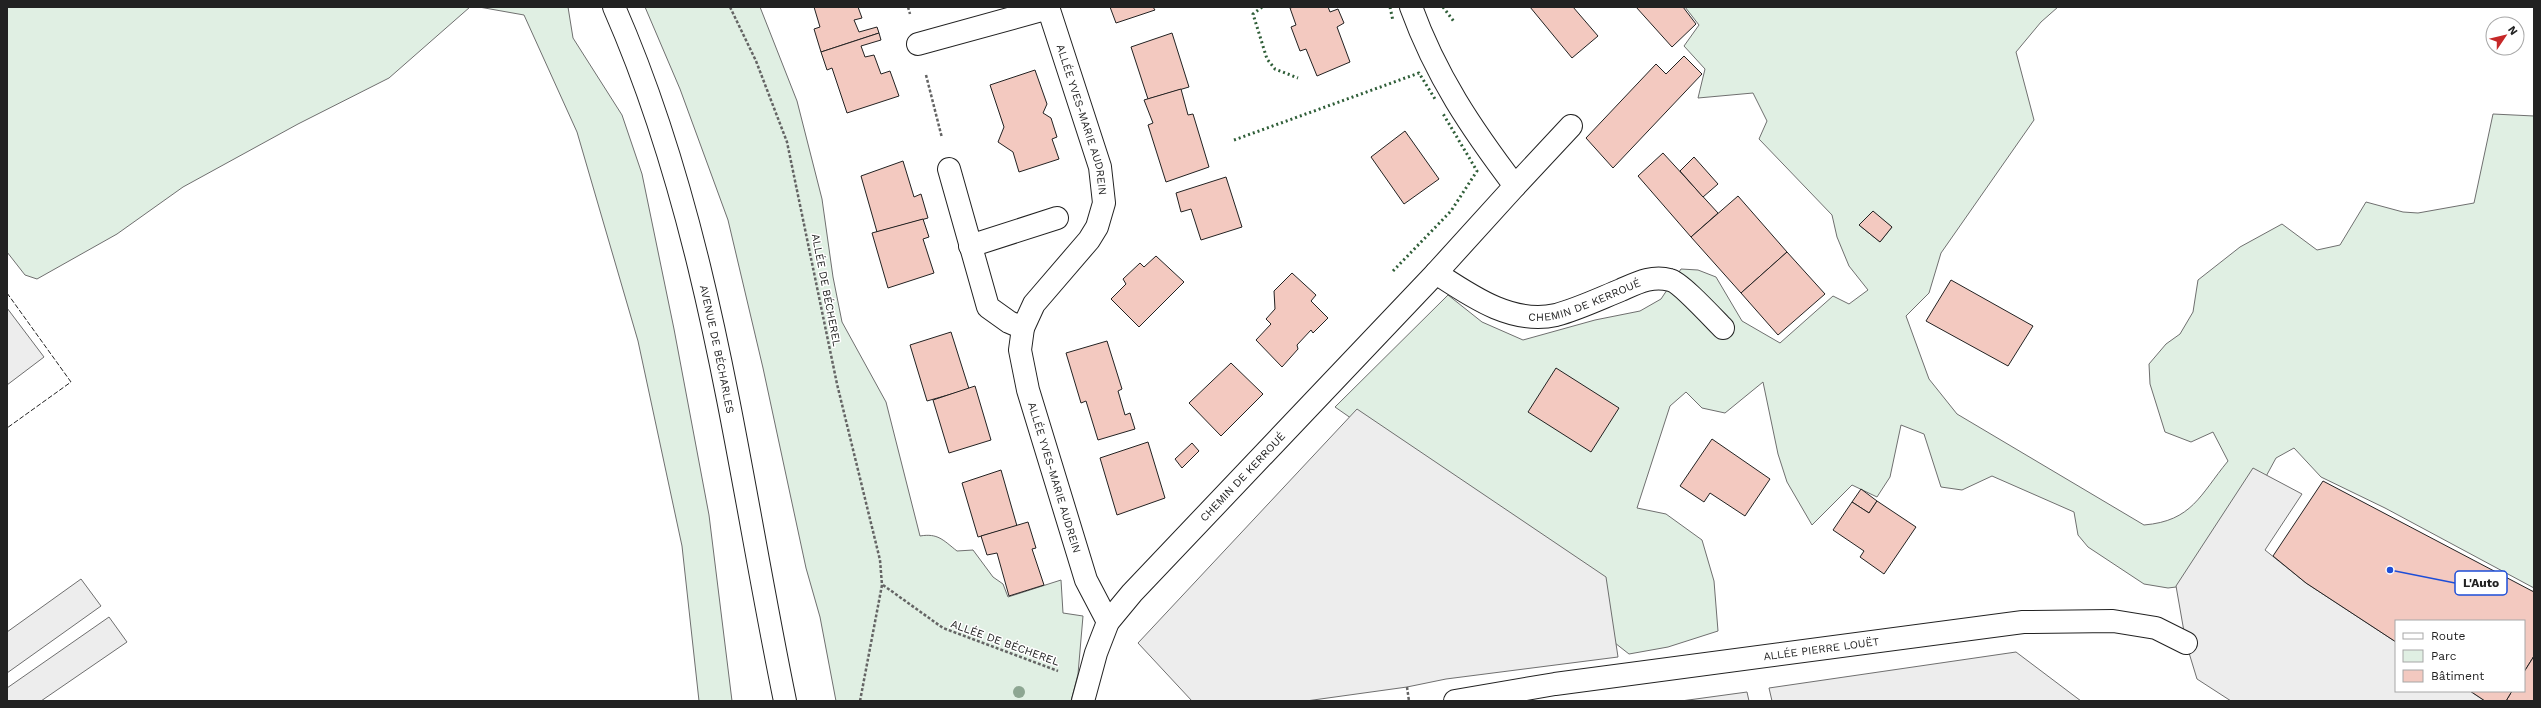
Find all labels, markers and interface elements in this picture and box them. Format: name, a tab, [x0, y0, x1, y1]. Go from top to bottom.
north arrow	[2485, 16, 2525, 56]
text: N	[2505, 23, 2520, 38]
street label: ALLÉE YVES-MARIE AUDREIN	[1054, 43, 1110, 196]
street label: ALLÉE DE BÉCHEREL	[809, 232, 844, 348]
street label: CHEMIN DE KERROUÉ	[1528, 275, 1642, 324]
street label: AVENUE DE BÉCHARLES	[697, 283, 737, 414]
street label: ALLÉE YVES-MARIE AUDREIN	[1026, 401, 1084, 554]
street label: CHEMIN DE KERROUÉ	[1197, 429, 1288, 524]
callout: L'Auto	[2455, 571, 2507, 595]
text: L'Auto	[2463, 576, 2499, 590]
street label: ALLÉE DE BÉCHEREL	[949, 616, 1062, 669]
legend	[2395, 620, 2525, 692]
text: Route	[2431, 629, 2465, 643]
street label: ALLÉE PIERRE LOUËT	[1763, 635, 1880, 663]
text: Parc	[2431, 649, 2457, 663]
text: Bâtiment	[2431, 669, 2484, 683]

